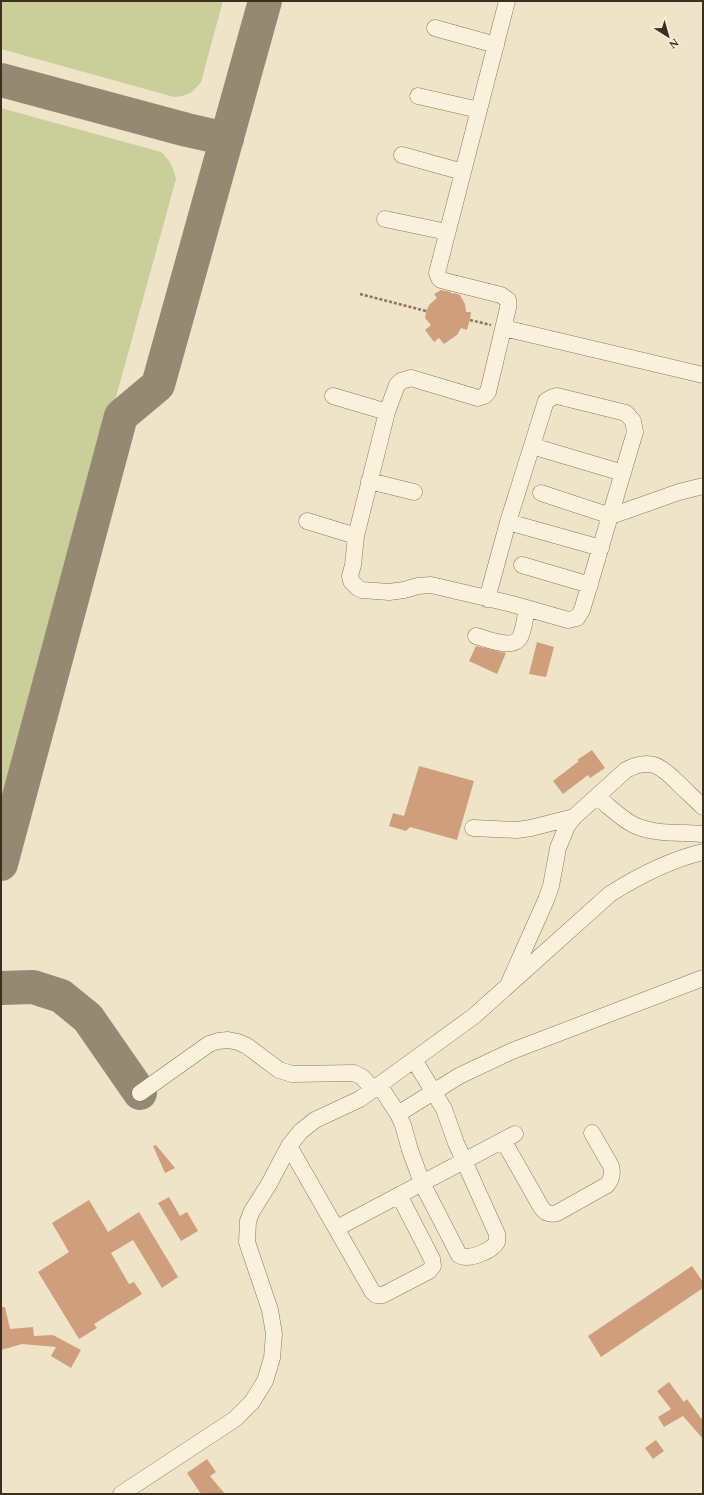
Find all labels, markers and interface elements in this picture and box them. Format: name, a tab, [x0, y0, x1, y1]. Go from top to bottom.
north arrow	[648, 16, 688, 56]
text: N	[665, 34, 682, 53]

